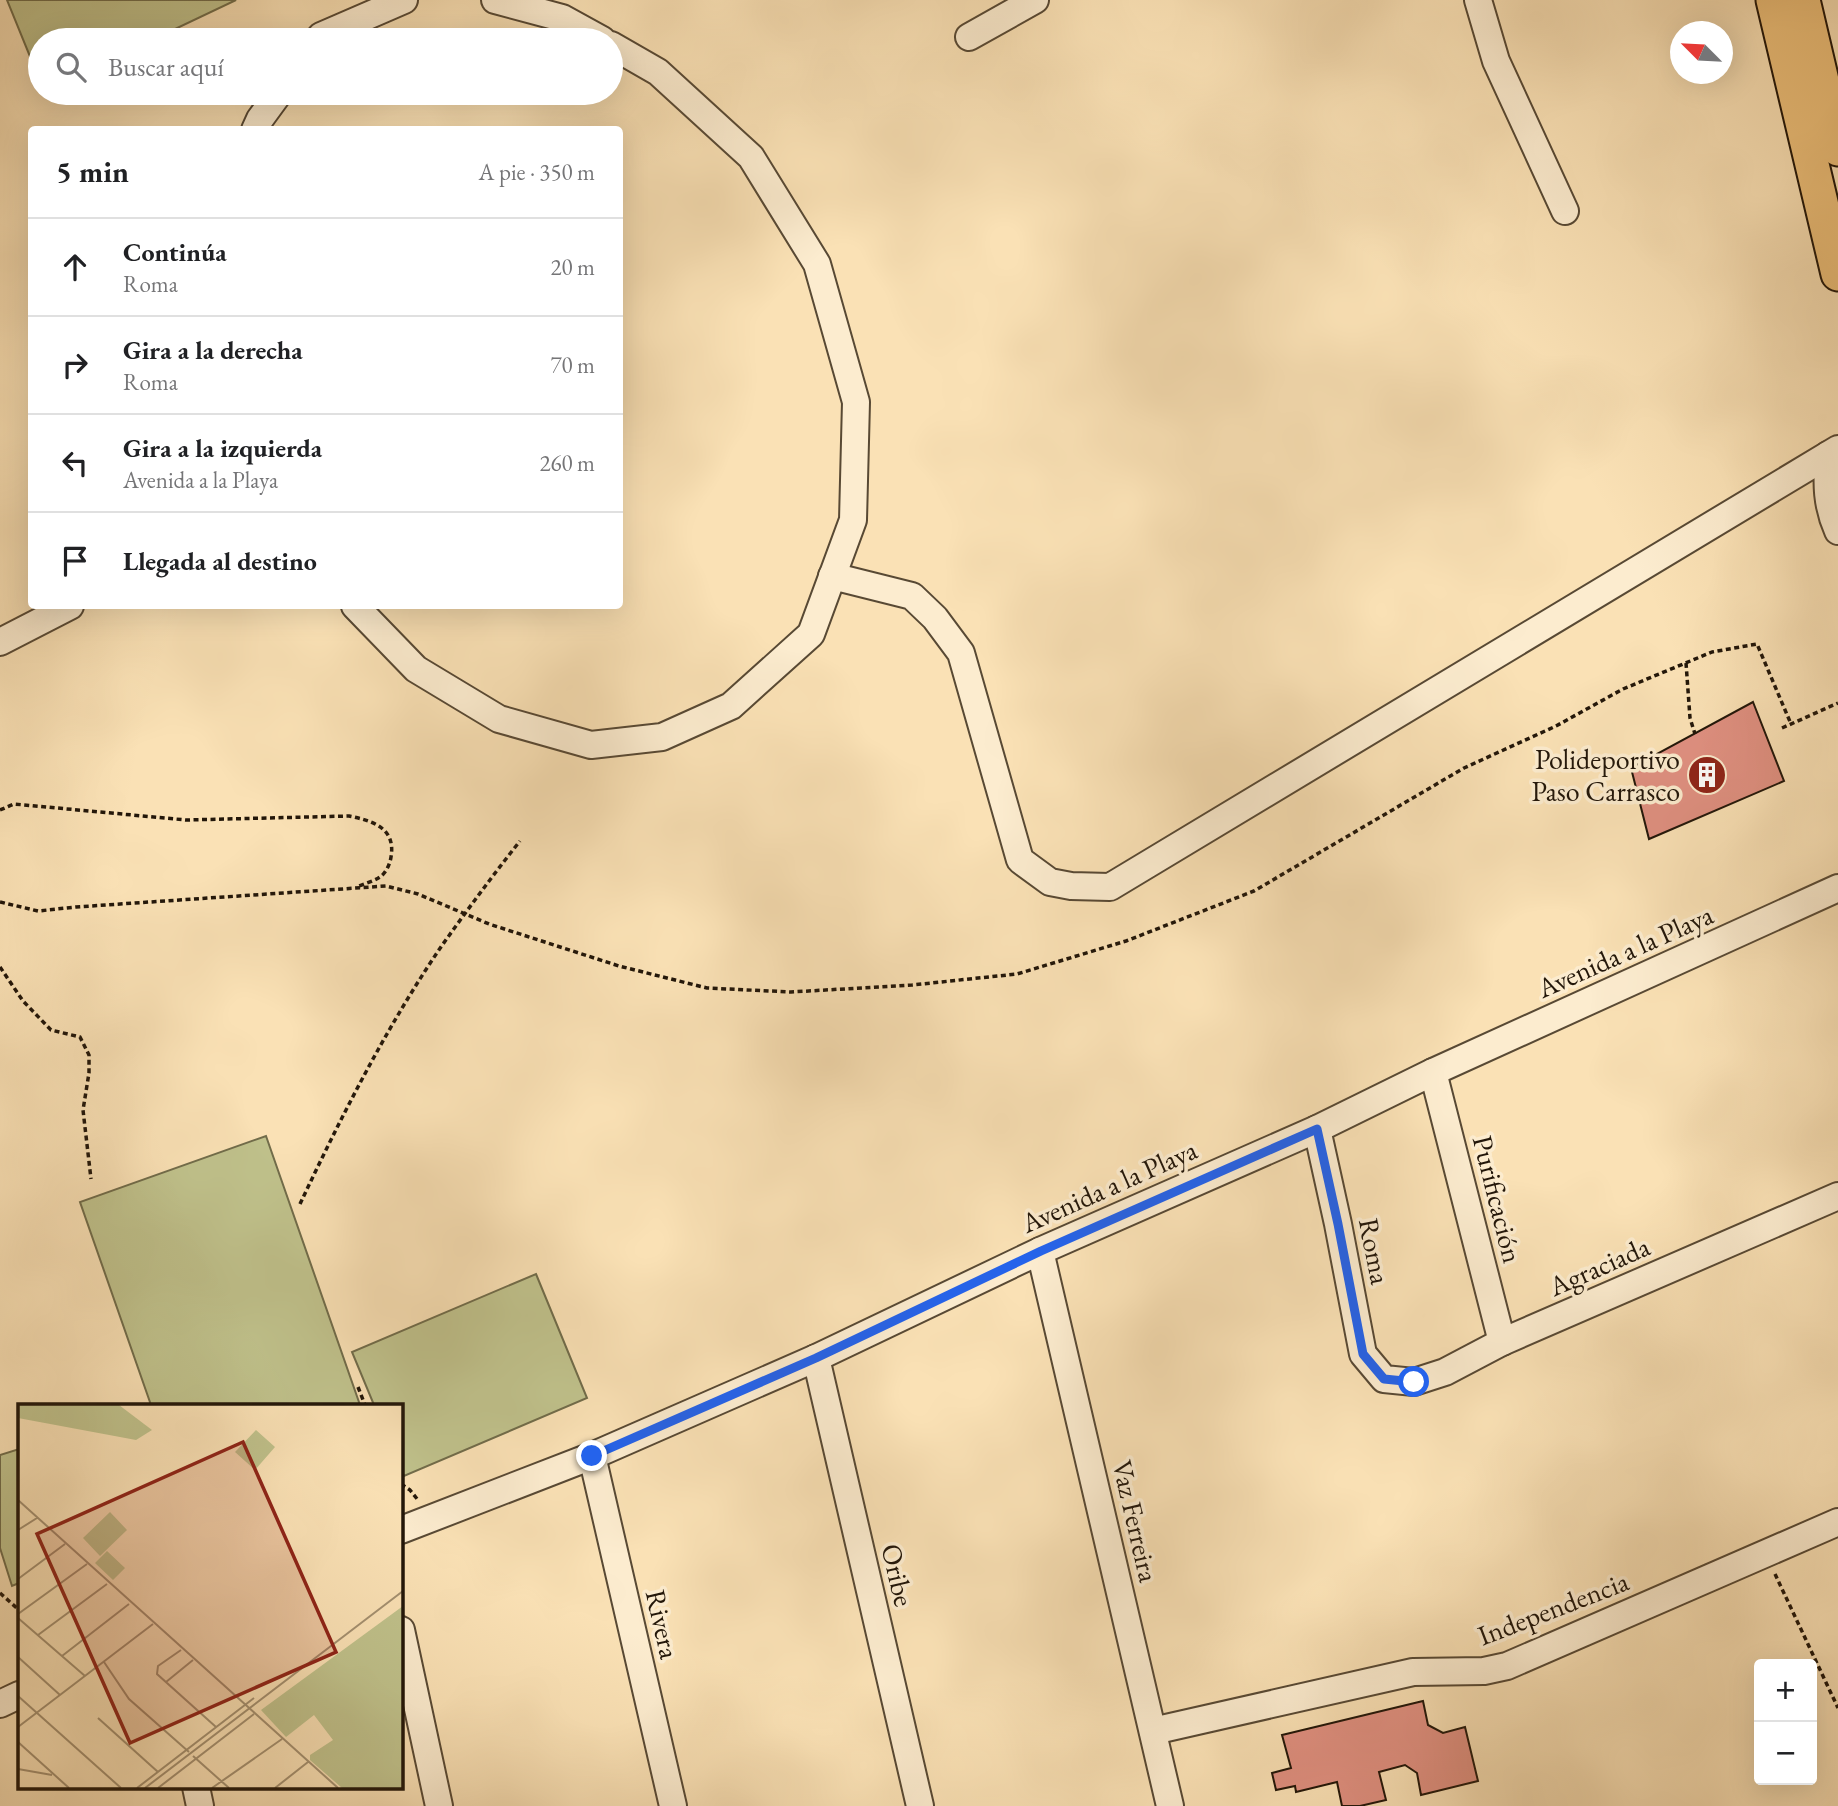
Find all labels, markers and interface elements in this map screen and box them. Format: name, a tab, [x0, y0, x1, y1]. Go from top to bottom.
north arrow	[1670, 21, 1733, 84]
search box	[28, 28, 623, 105]
icon: search	[52, 48, 90, 86]
text: Buscar aquí	[108, 50, 224, 84]
text: 5 min	[56, 152, 129, 191]
text: A pie · 350 m	[479, 157, 595, 187]
text: Continúa	[123, 235, 227, 269]
icon: ahead	[56, 248, 94, 286]
text: 20 m	[550, 252, 595, 282]
text: Roma	[123, 269, 178, 299]
text: Gira a la derecha	[123, 333, 303, 367]
icon: right	[56, 346, 94, 384]
text: 70 m	[550, 350, 595, 380]
text: Roma	[123, 367, 178, 397]
text: Gira a la izquierda	[123, 431, 322, 465]
icon: left	[56, 444, 94, 482]
text: 260 m	[539, 448, 595, 478]
text: Avenida a la Playa	[123, 465, 278, 495]
icon: arrive	[56, 542, 94, 580]
text: Llegada al destino	[123, 544, 317, 578]
place label: Polideportivo Paso Carrasco	[1532, 741, 1680, 809]
building icon: Polideportivo Paso Carrasco	[1686, 754, 1728, 796]
street label: Avenida a la Playa	[1531, 896, 1719, 1006]
street label: Avenida a la Playa	[1015, 1131, 1203, 1241]
street label: Purificación	[1465, 1132, 1531, 1267]
street label: Roma	[1351, 1215, 1399, 1288]
street label: Agraciada	[1542, 1227, 1656, 1305]
route start	[1398, 1366, 1429, 1397]
inset map	[18, 1404, 402, 1788]
route end	[576, 1440, 607, 1471]
street label: Vaz Ferreira	[1104, 1456, 1168, 1586]
street label: Oribe	[873, 1540, 923, 1610]
street label: Independencia	[1472, 1562, 1634, 1653]
street label: Rivera	[638, 1586, 689, 1663]
map controls	[1754, 1659, 1817, 1785]
button: +	[1754, 1659, 1817, 1722]
button: −	[1754, 1722, 1817, 1785]

